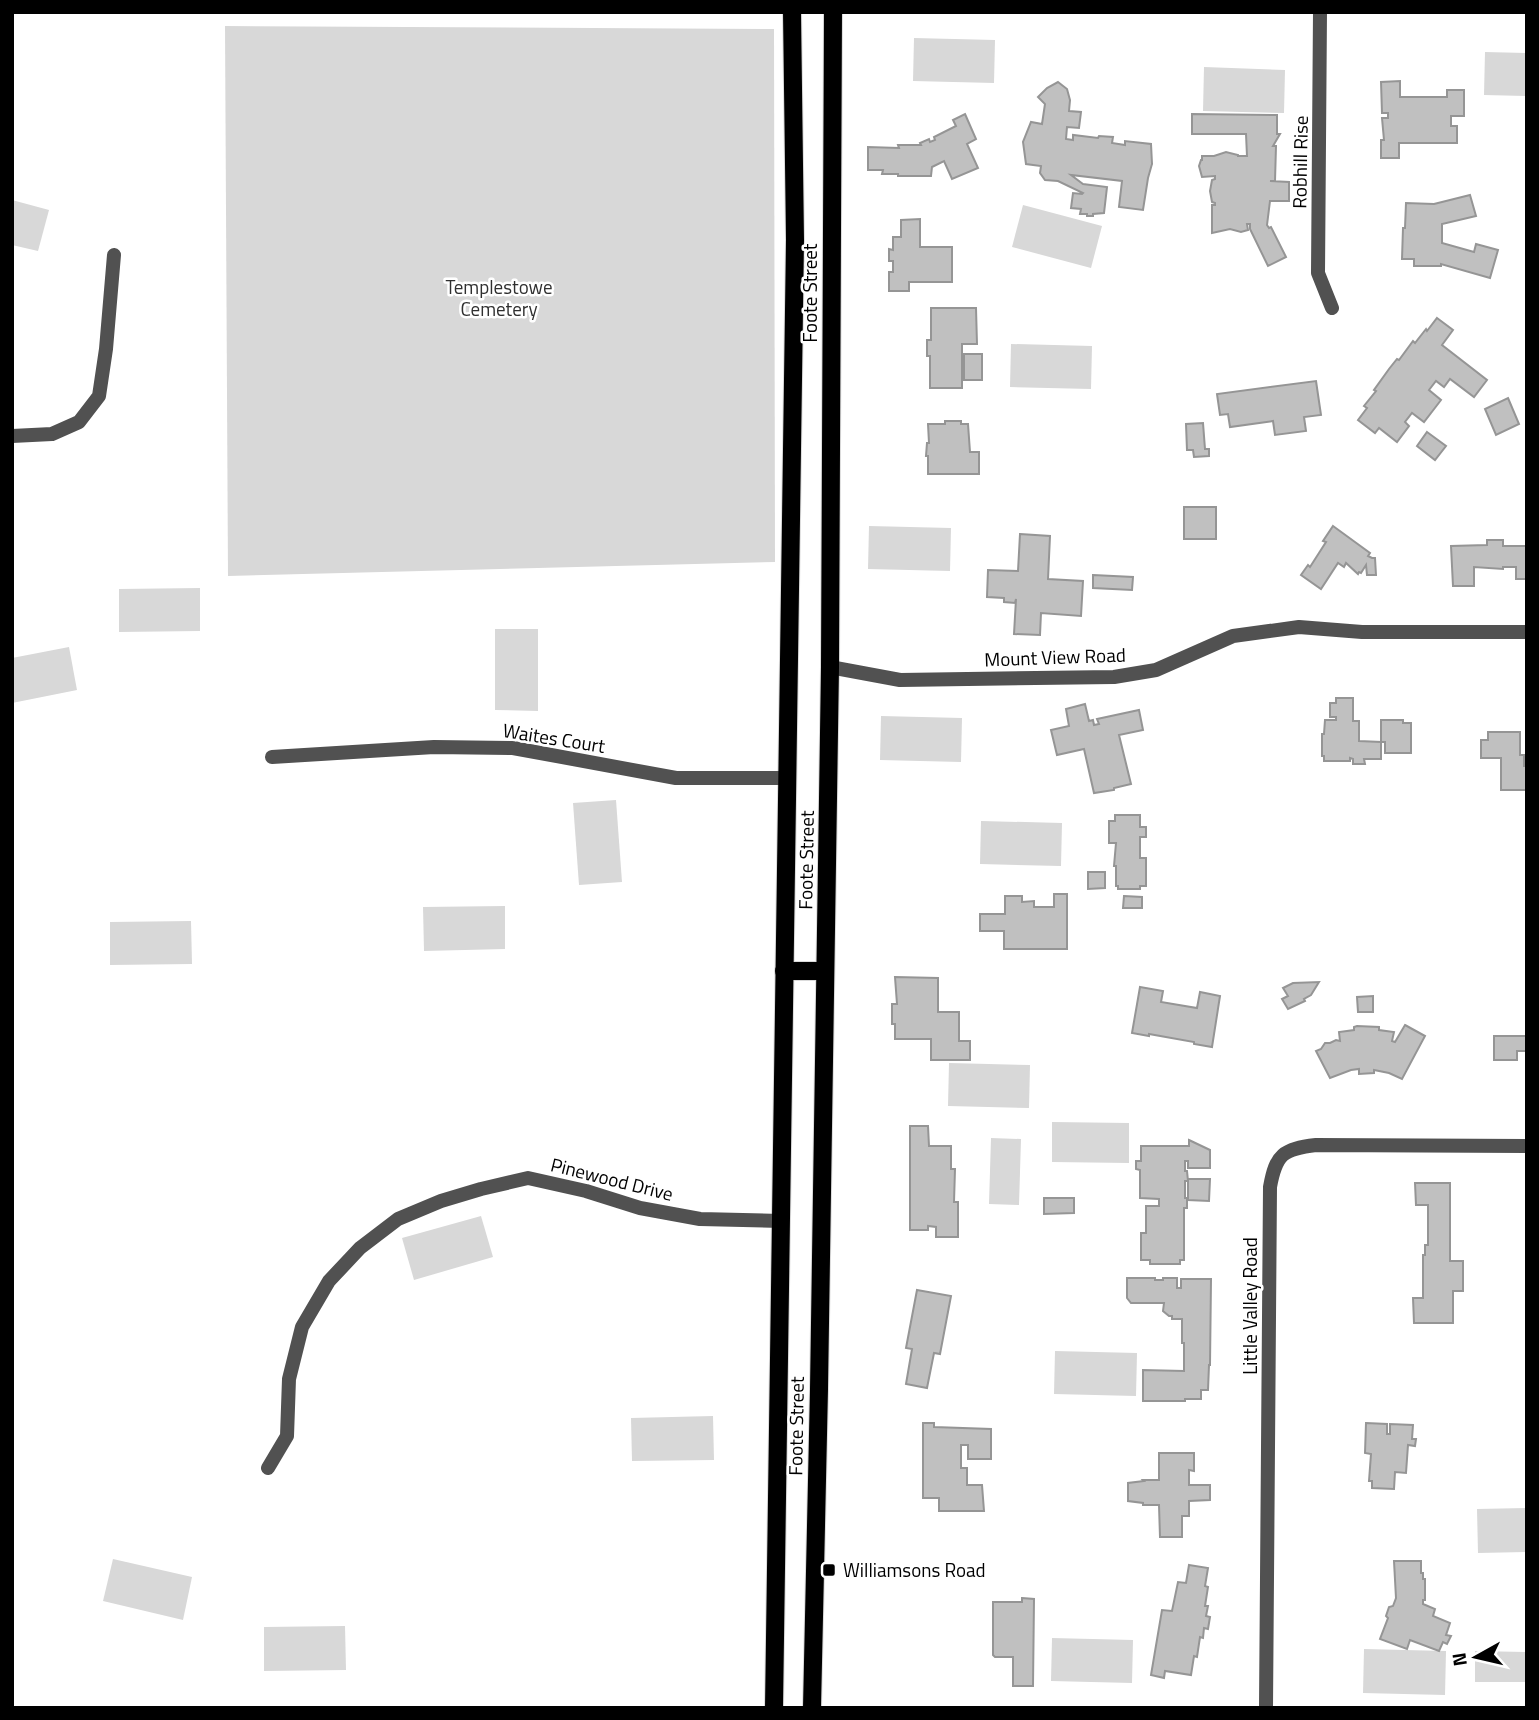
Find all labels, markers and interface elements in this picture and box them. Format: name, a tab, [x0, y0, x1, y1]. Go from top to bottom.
street label: Robhill Rise	[1284, 115, 1315, 209]
street label: Foote Street	[795, 243, 824, 343]
park label: Templestowe Cemetery	[445, 272, 553, 323]
street label: Mount View Road	[984, 640, 1126, 673]
street label: Waites Court	[501, 715, 608, 760]
street label: Foote Street	[790, 810, 821, 910]
street label: Pinewood Drive	[548, 1149, 676, 1208]
street label: Little Valley Road	[1235, 1237, 1264, 1375]
street label: Foote Street	[780, 1376, 811, 1476]
place label: Williamsons Road	[843, 1555, 986, 1584]
marker: Williamsons Road	[821, 1562, 837, 1578]
north arrow	[1441, 1622, 1511, 1692]
text: N	[1443, 1651, 1474, 1668]

